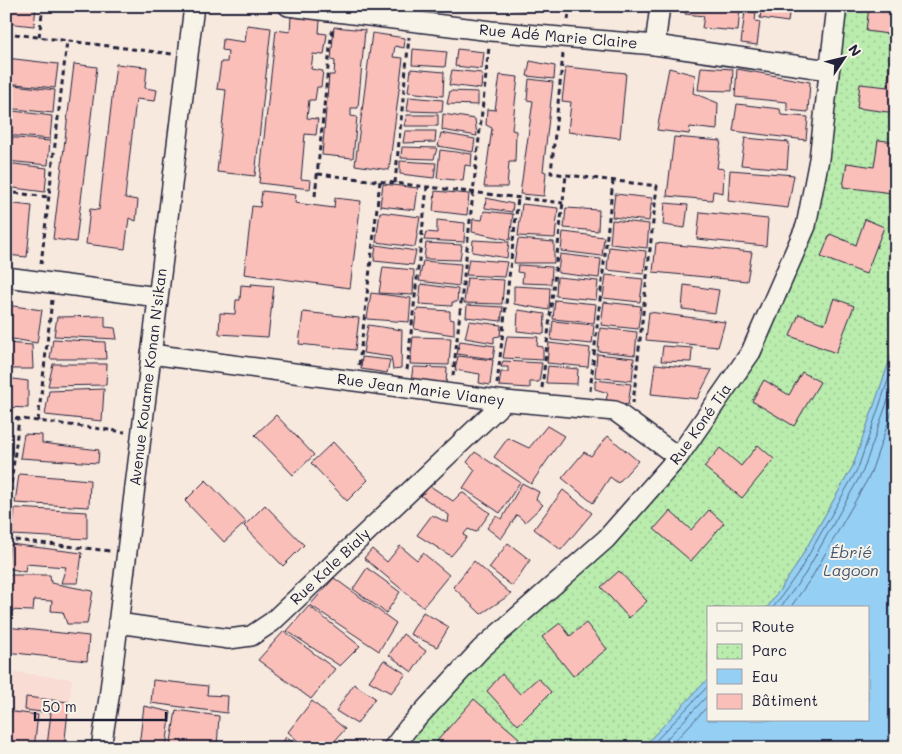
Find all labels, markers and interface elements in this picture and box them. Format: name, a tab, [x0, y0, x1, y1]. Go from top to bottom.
street label: Rue Adé Marie Claire	[478, 19, 638, 52]
north arrow	[820, 32, 870, 82]
text: N	[844, 40, 866, 60]
street label: Avenue Kouame Konan N'sikan	[124, 267, 171, 487]
street label: Rue Jean Marie Vianey	[336, 368, 506, 410]
street label: Rue Koné Tia	[665, 379, 735, 469]
street label: Rue Kale Bialy	[285, 523, 374, 609]
water label: Ébrié Lagoon	[823, 541, 879, 580]
legend	[707, 606, 870, 722]
text: Route	[752, 616, 795, 636]
text: Parc	[752, 640, 787, 660]
text: Eau	[752, 666, 778, 686]
scale bar	[35, 689, 166, 721]
text: Bâtiment	[752, 690, 818, 710]
text: 50 m	[42, 696, 77, 716]

